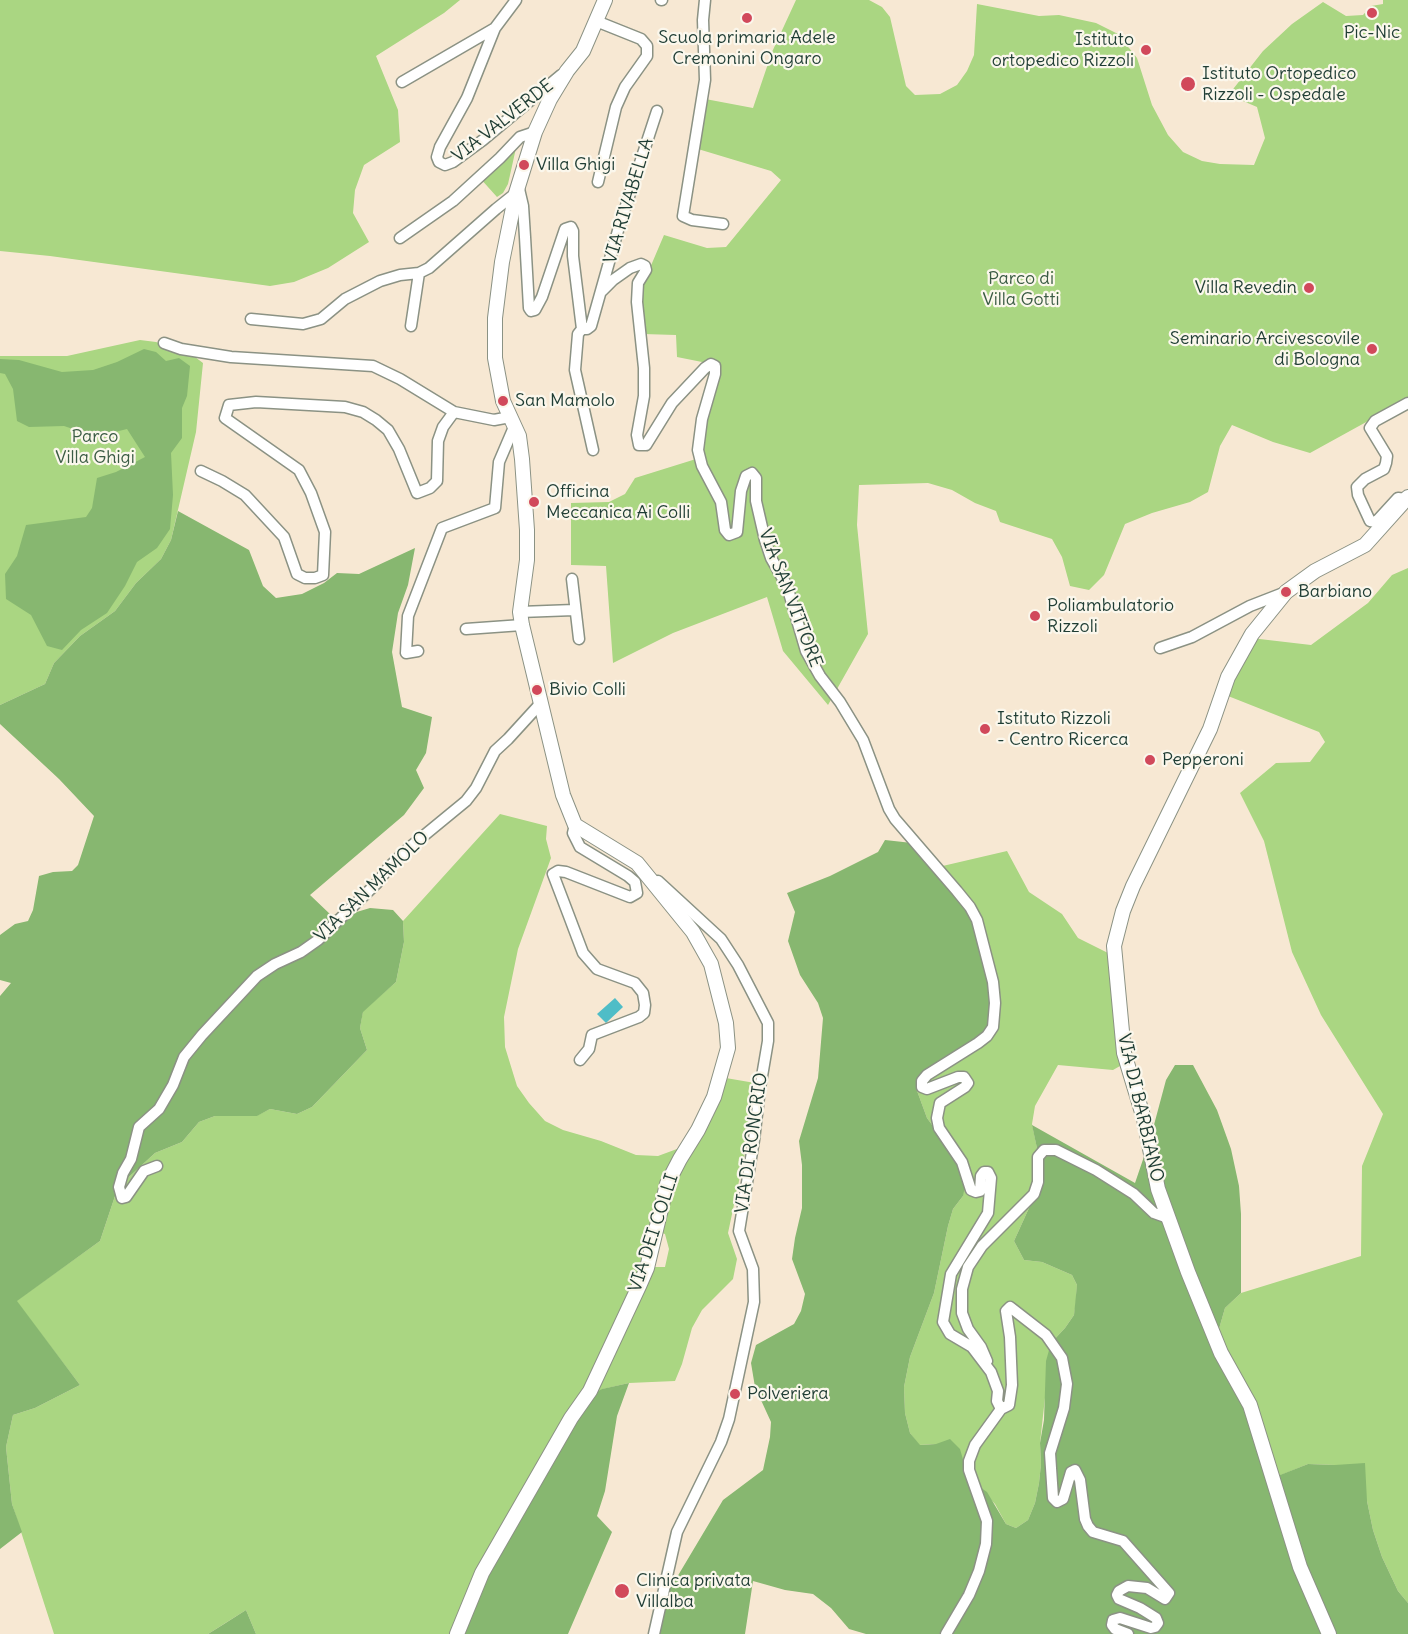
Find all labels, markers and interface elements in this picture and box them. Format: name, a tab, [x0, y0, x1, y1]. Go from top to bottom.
marker: Pic-Nic	[1365, 6, 1379, 20]
marker: Scuola primaria Adele Cremonini Ongaro	[740, 11, 754, 25]
place label: Pic-Nic	[1344, 22, 1400, 44]
place label: Scuola primaria Adele Cremonini Ongaro	[658, 27, 836, 70]
place label: Istituto ortopedico Rizzoli	[992, 29, 1134, 72]
marker: Istituto ortopedico Rizzoli	[1139, 43, 1153, 57]
place label: Istituto Ortopedico Rizzoli - Ospedale	[1202, 63, 1356, 106]
street label: VIA VALVERDE	[448, 75, 558, 167]
marker: Istituto Ortopedico Rizzoli - Ospedale	[1179, 75, 1197, 93]
street label: VIA RIVABELLA	[600, 136, 658, 266]
place label: Villa Ghigi	[536, 154, 615, 176]
marker: Villa Ghigi	[517, 158, 531, 172]
park label: Parco di Villa Gotti	[982, 268, 1060, 310]
place label: Villa Revedin	[1195, 277, 1297, 299]
marker: Villa Revedin	[1302, 281, 1316, 295]
place label: Seminario Arcivescovile di Bologna	[1170, 328, 1360, 370]
marker: Seminario Arcivescovile di Bologna	[1365, 342, 1379, 356]
place label: San Mamolo	[515, 390, 615, 412]
marker: San Mamolo	[496, 394, 510, 408]
park label: Parco Villa Ghigi	[55, 426, 135, 468]
place label: Officina Meccanica Ai Colli	[546, 481, 690, 524]
marker: Officina Meccanica Ai Colli	[527, 495, 541, 509]
street label: VIA SAN VITTORE	[754, 526, 826, 670]
place label: Barbiano	[1298, 581, 1372, 603]
marker: Barbiano	[1279, 585, 1293, 599]
place label: Poliambulatorio Rizzoli	[1047, 595, 1174, 638]
marker: Poliambulatorio Rizzoli	[1028, 609, 1042, 623]
place label: Bivio Colli	[549, 679, 626, 701]
marker: Bivio Colli	[530, 683, 544, 697]
place label: Istituto Rizzoli - Centro Ricerca	[997, 708, 1128, 750]
marker: Istituto Rizzoli - Centro Ricerca	[978, 722, 992, 736]
place label: Pepperoni	[1162, 749, 1244, 771]
marker: Pepperoni	[1143, 753, 1157, 767]
street label: VIA SAN MAMOLO	[310, 827, 434, 947]
street label: VIA DI BARBIANO	[1112, 1032, 1168, 1184]
street label: VIA DI RONCRIO	[731, 1071, 773, 1215]
street label: VIA DEI COLLI	[625, 1171, 683, 1295]
place label: Polveriera	[747, 1383, 829, 1405]
marker: Polveriera	[728, 1387, 742, 1401]
place label: Clinica privata Villalba	[636, 1570, 751, 1612]
marker: Clinica privata Villalba	[613, 1582, 631, 1600]

